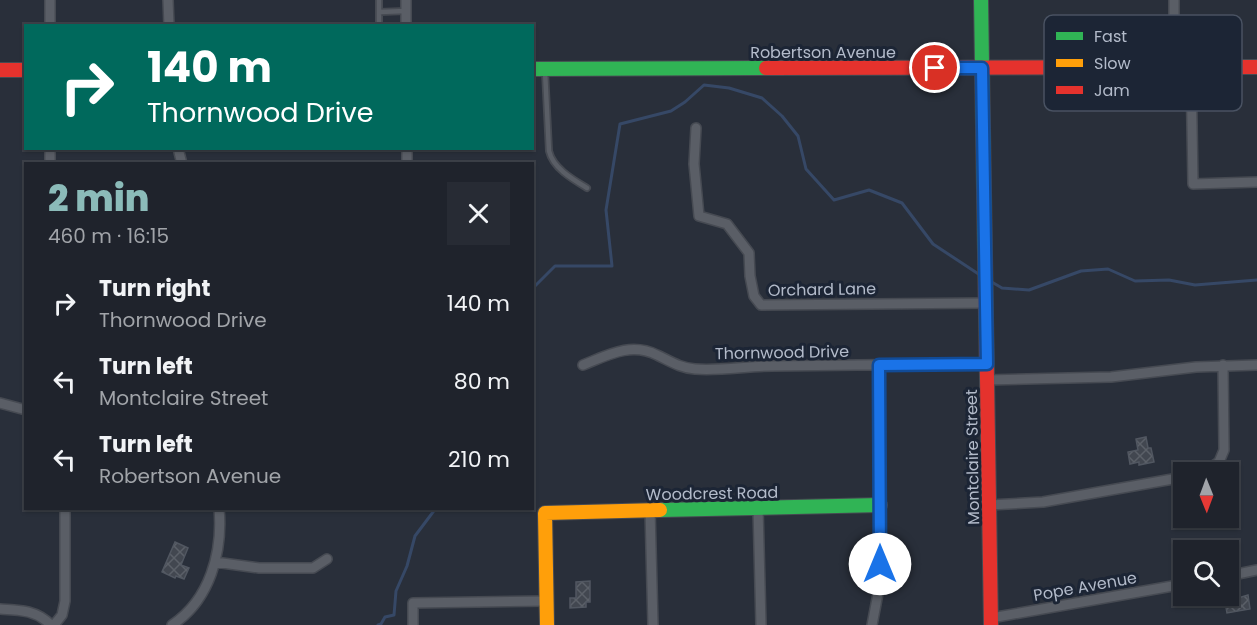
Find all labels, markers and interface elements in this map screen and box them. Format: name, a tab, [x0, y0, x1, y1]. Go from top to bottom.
legend	[1044, 15, 1242, 111]
text: Fast	[1094, 25, 1127, 48]
text: 140 m	[147, 38, 272, 97]
street label: Robertson Avenue	[750, 41, 896, 64]
pin	[909, 42, 960, 93]
icon: right	[48, 48, 126, 126]
icon: arrive	[918, 51, 951, 84]
text: Slow	[1094, 52, 1131, 75]
text: Jam	[1094, 79, 1130, 102]
text: Thornwood Drive	[147, 94, 373, 131]
text: 2 min	[48, 173, 150, 224]
button: close	[447, 182, 510, 245]
text: 460 m · 16:15	[48, 222, 169, 250]
text: Turn right	[99, 273, 210, 304]
street label: Orchard Lane	[768, 277, 876, 302]
icon: right	[48, 287, 81, 320]
text: 140 m	[447, 288, 510, 319]
text: Thornwood Drive	[99, 306, 267, 334]
street label: Thornwood Drive	[715, 340, 849, 365]
text: Turn left	[99, 351, 193, 382]
icon: left	[48, 365, 81, 398]
text: 80 m	[454, 366, 510, 397]
text: Montclaire Street	[99, 384, 268, 412]
street label: Montclaire Street	[960, 389, 985, 525]
text: Turn left	[99, 429, 193, 460]
icon: left	[48, 443, 81, 476]
text: 210 m	[448, 444, 510, 475]
text: Robertson Avenue	[99, 462, 281, 490]
north arrow	[1173, 462, 1239, 528]
map controls	[1173, 462, 1239, 606]
street label: Woodcrest Road	[646, 481, 778, 506]
position arrow	[848, 532, 912, 596]
button: search	[1173, 540, 1239, 606]
street label: Pope Avenue	[1032, 566, 1139, 607]

